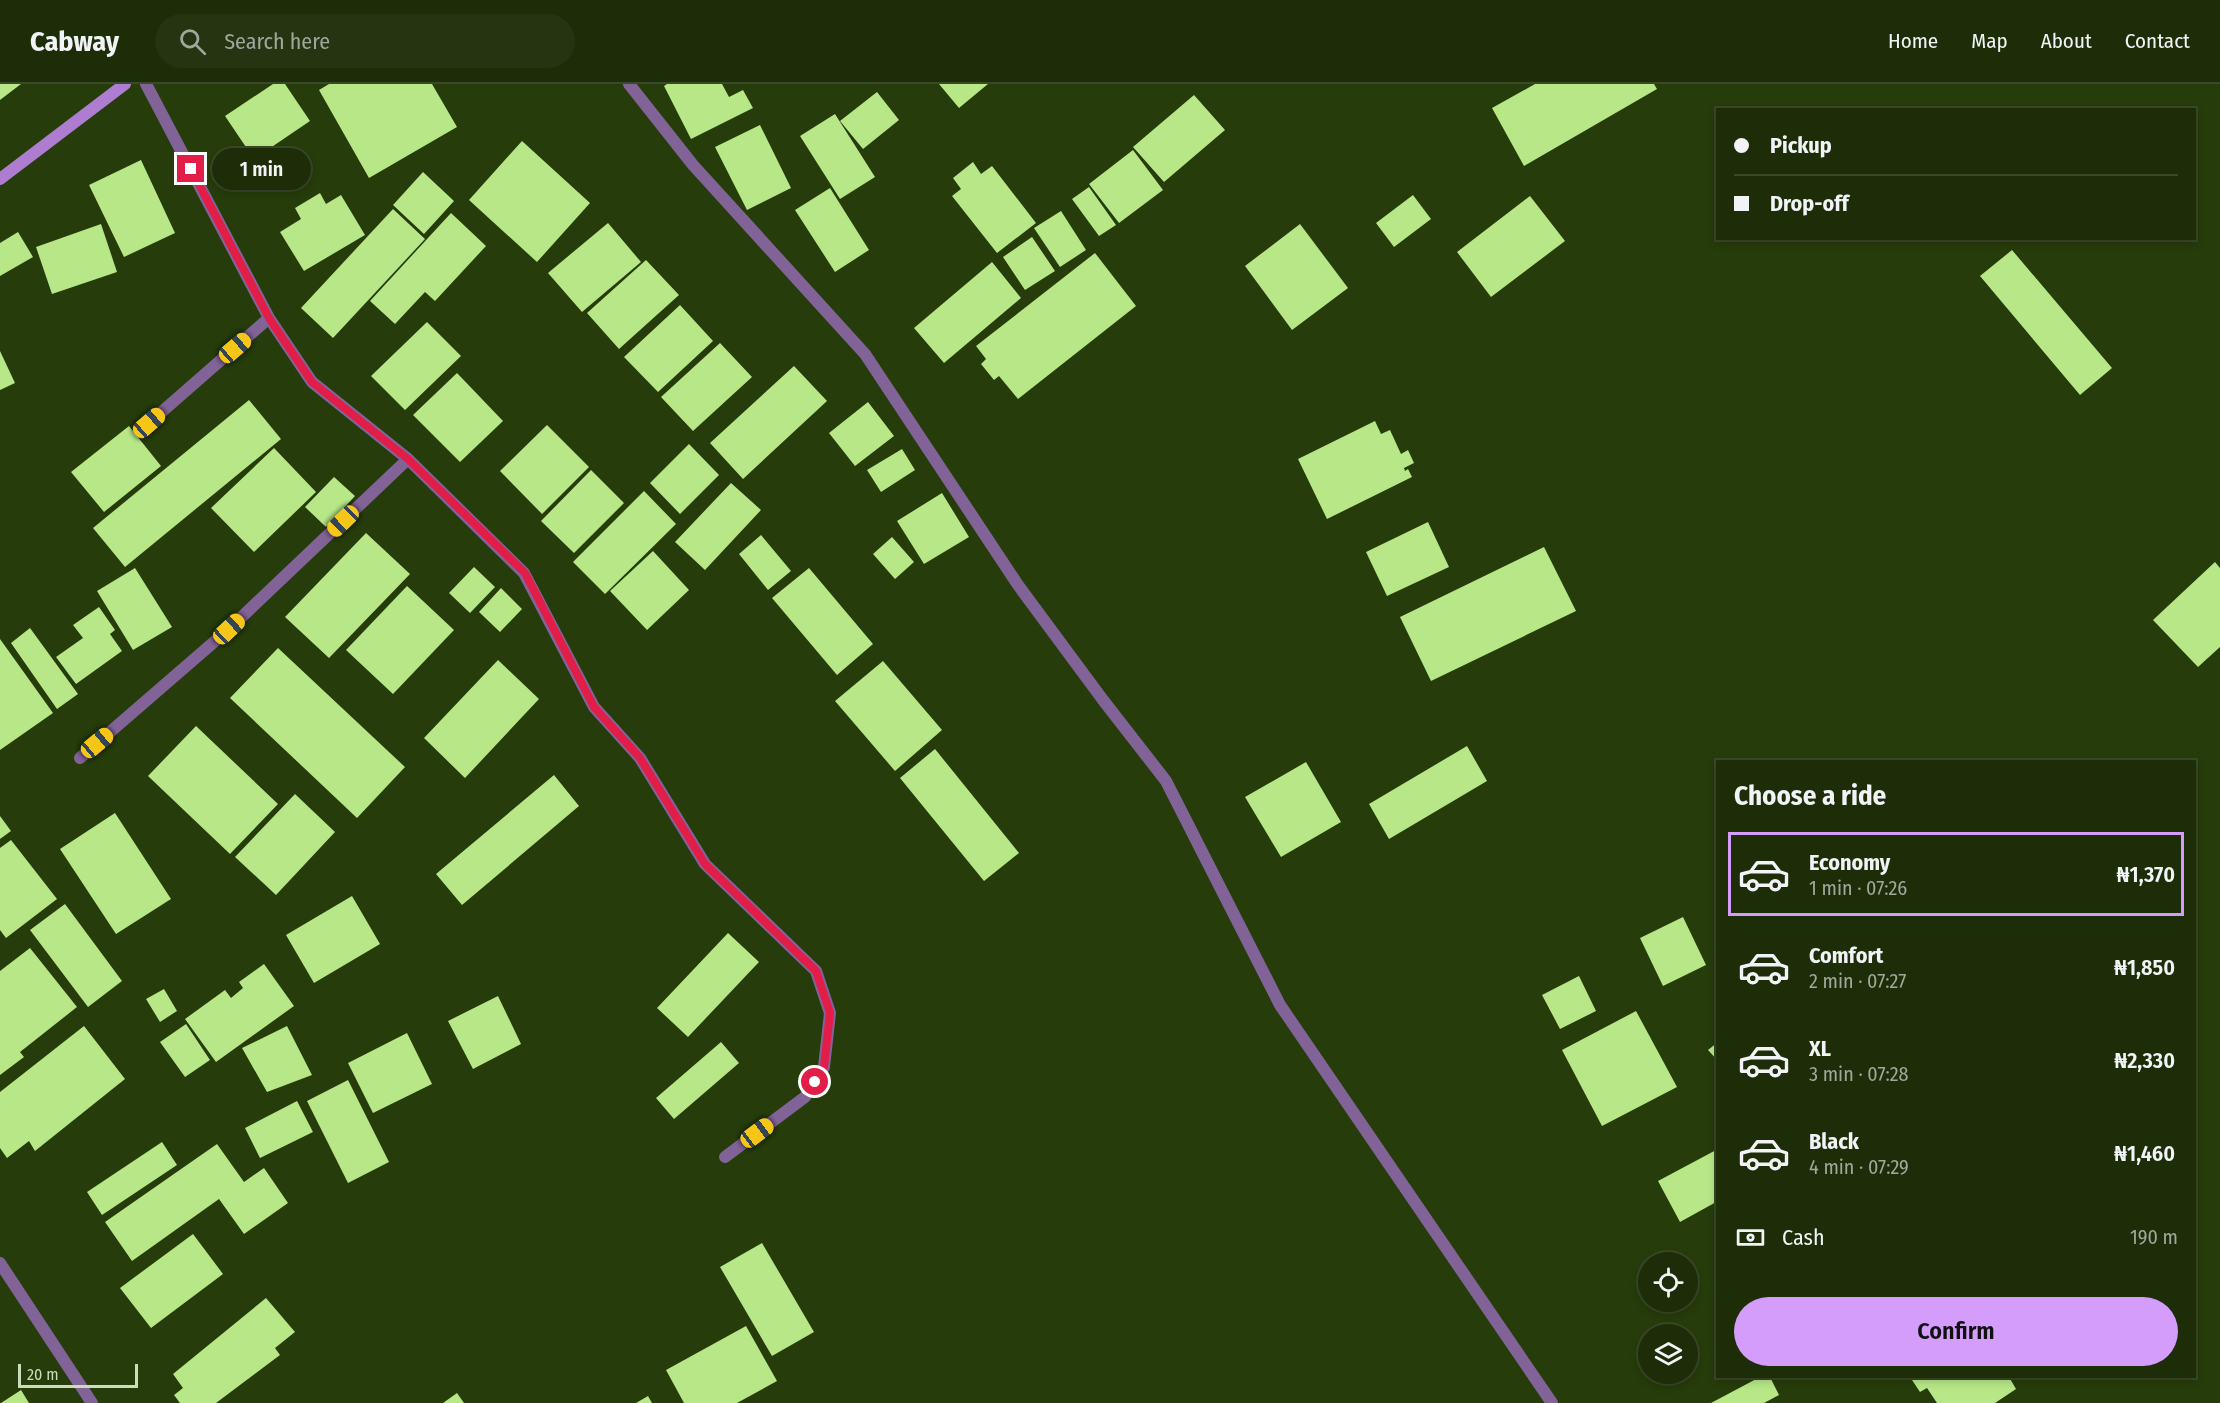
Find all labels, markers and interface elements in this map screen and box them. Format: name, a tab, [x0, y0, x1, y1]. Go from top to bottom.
search box	[155, 14, 575, 68]
text: Cabway	[30, 25, 119, 58]
icon: search	[176, 25, 209, 58]
text: Search here	[224, 28, 330, 55]
text: Home	[1888, 28, 1938, 54]
text: Map	[1971, 28, 2008, 54]
text: About	[2041, 28, 2092, 54]
text: Contact	[2125, 28, 2190, 54]
text: Pickup	[1770, 132, 1832, 159]
callout: 1 min	[212, 148, 311, 190]
route end	[177, 155, 204, 182]
text: 1 min	[240, 157, 283, 181]
text: Drop-off	[1770, 190, 1849, 217]
car	[216, 329, 254, 367]
car	[130, 404, 168, 442]
car	[324, 502, 362, 540]
car	[210, 610, 248, 648]
car	[77, 725, 117, 761]
text: Choose a ride	[1734, 780, 1886, 812]
icon: car	[1737, 847, 1791, 901]
text: Economy	[1809, 849, 1890, 876]
text: ₦1,370	[2117, 861, 2175, 888]
text: 1 min · 07:26	[1809, 876, 1907, 900]
icon: car	[1737, 940, 1791, 994]
text: Comfort	[1809, 942, 1883, 969]
text: ₦1,850	[2114, 954, 2175, 981]
text: 2 min · 07:27	[1809, 969, 1906, 993]
icon: car	[1737, 1033, 1791, 1087]
text: XL	[1809, 1035, 1831, 1062]
text: ₦2,330	[2114, 1047, 2175, 1074]
text: 3 min · 07:28	[1809, 1062, 1909, 1086]
route start	[801, 1068, 828, 1095]
car	[737, 1115, 777, 1151]
icon: car	[1737, 1126, 1791, 1180]
text: Black	[1809, 1128, 1859, 1155]
text: ₦1,460	[2114, 1140, 2175, 1167]
text: 4 min · 07:29	[1809, 1155, 1909, 1179]
icon: cash	[1734, 1221, 1767, 1254]
text: Cash	[1782, 1224, 1825, 1251]
text: 190 m	[2130, 1225, 2178, 1249]
map controls	[1638, 1252, 1698, 1384]
button: locate	[1638, 1252, 1698, 1312]
button: Confirm	[1734, 1297, 2178, 1366]
button: layers	[1638, 1324, 1698, 1384]
scale bar	[18, 1361, 138, 1388]
text: 20 m	[27, 1365, 58, 1384]

